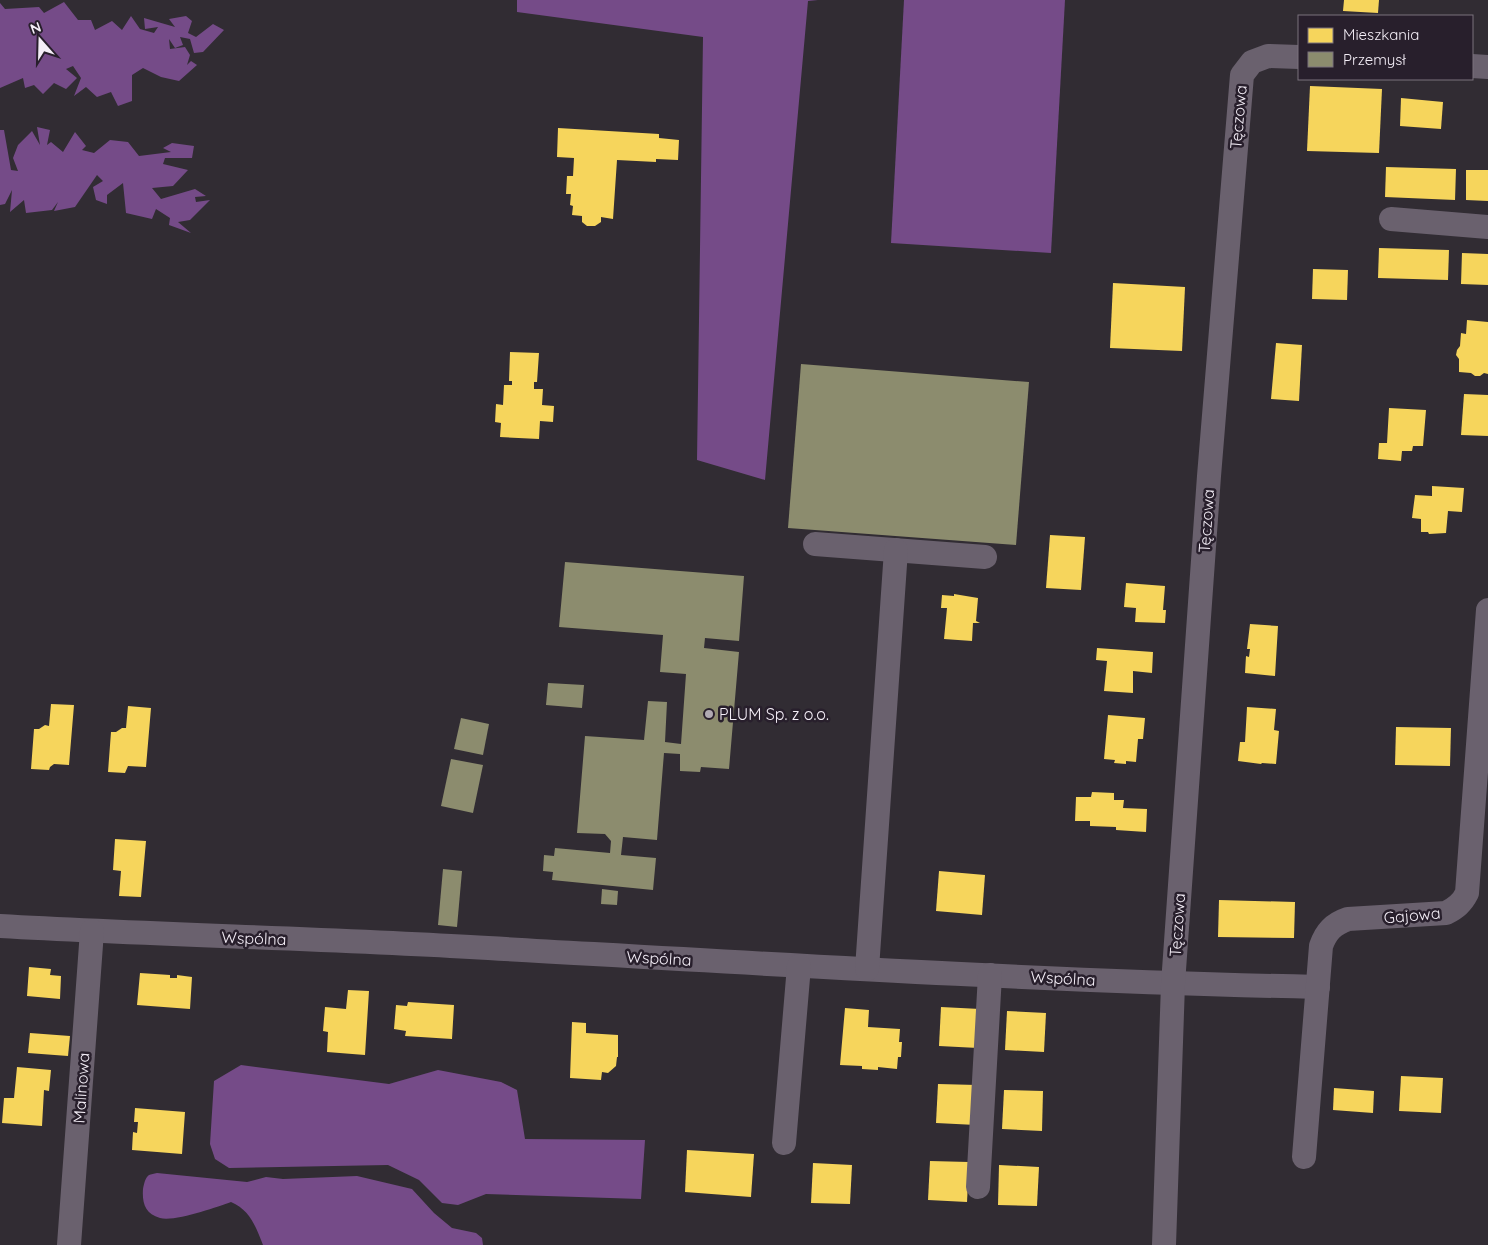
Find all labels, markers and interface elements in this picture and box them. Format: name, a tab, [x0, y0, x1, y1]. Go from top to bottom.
north arrow	[15, 15, 65, 65]
legend	[1298, 15, 1473, 80]
text: N	[28, 18, 43, 38]
text: Mieszkania	[1343, 25, 1419, 44]
text: Przemysł	[1343, 50, 1406, 69]
street label: Tęczowa	[1225, 84, 1251, 150]
street label: Tęczowa	[1194, 488, 1218, 554]
place label: PLUM Sp. z o.o.	[719, 704, 829, 724]
marker: PLUM Sp. z o.o.	[703, 708, 715, 720]
street label: Tęczowa	[1165, 892, 1189, 958]
street label: Gajowa	[1383, 903, 1441, 927]
street label: Wspólna	[221, 927, 287, 949]
street label: Wspólna	[626, 946, 692, 970]
street label: Wspólna	[1030, 966, 1096, 990]
street label: Malinowa	[69, 1052, 93, 1124]

